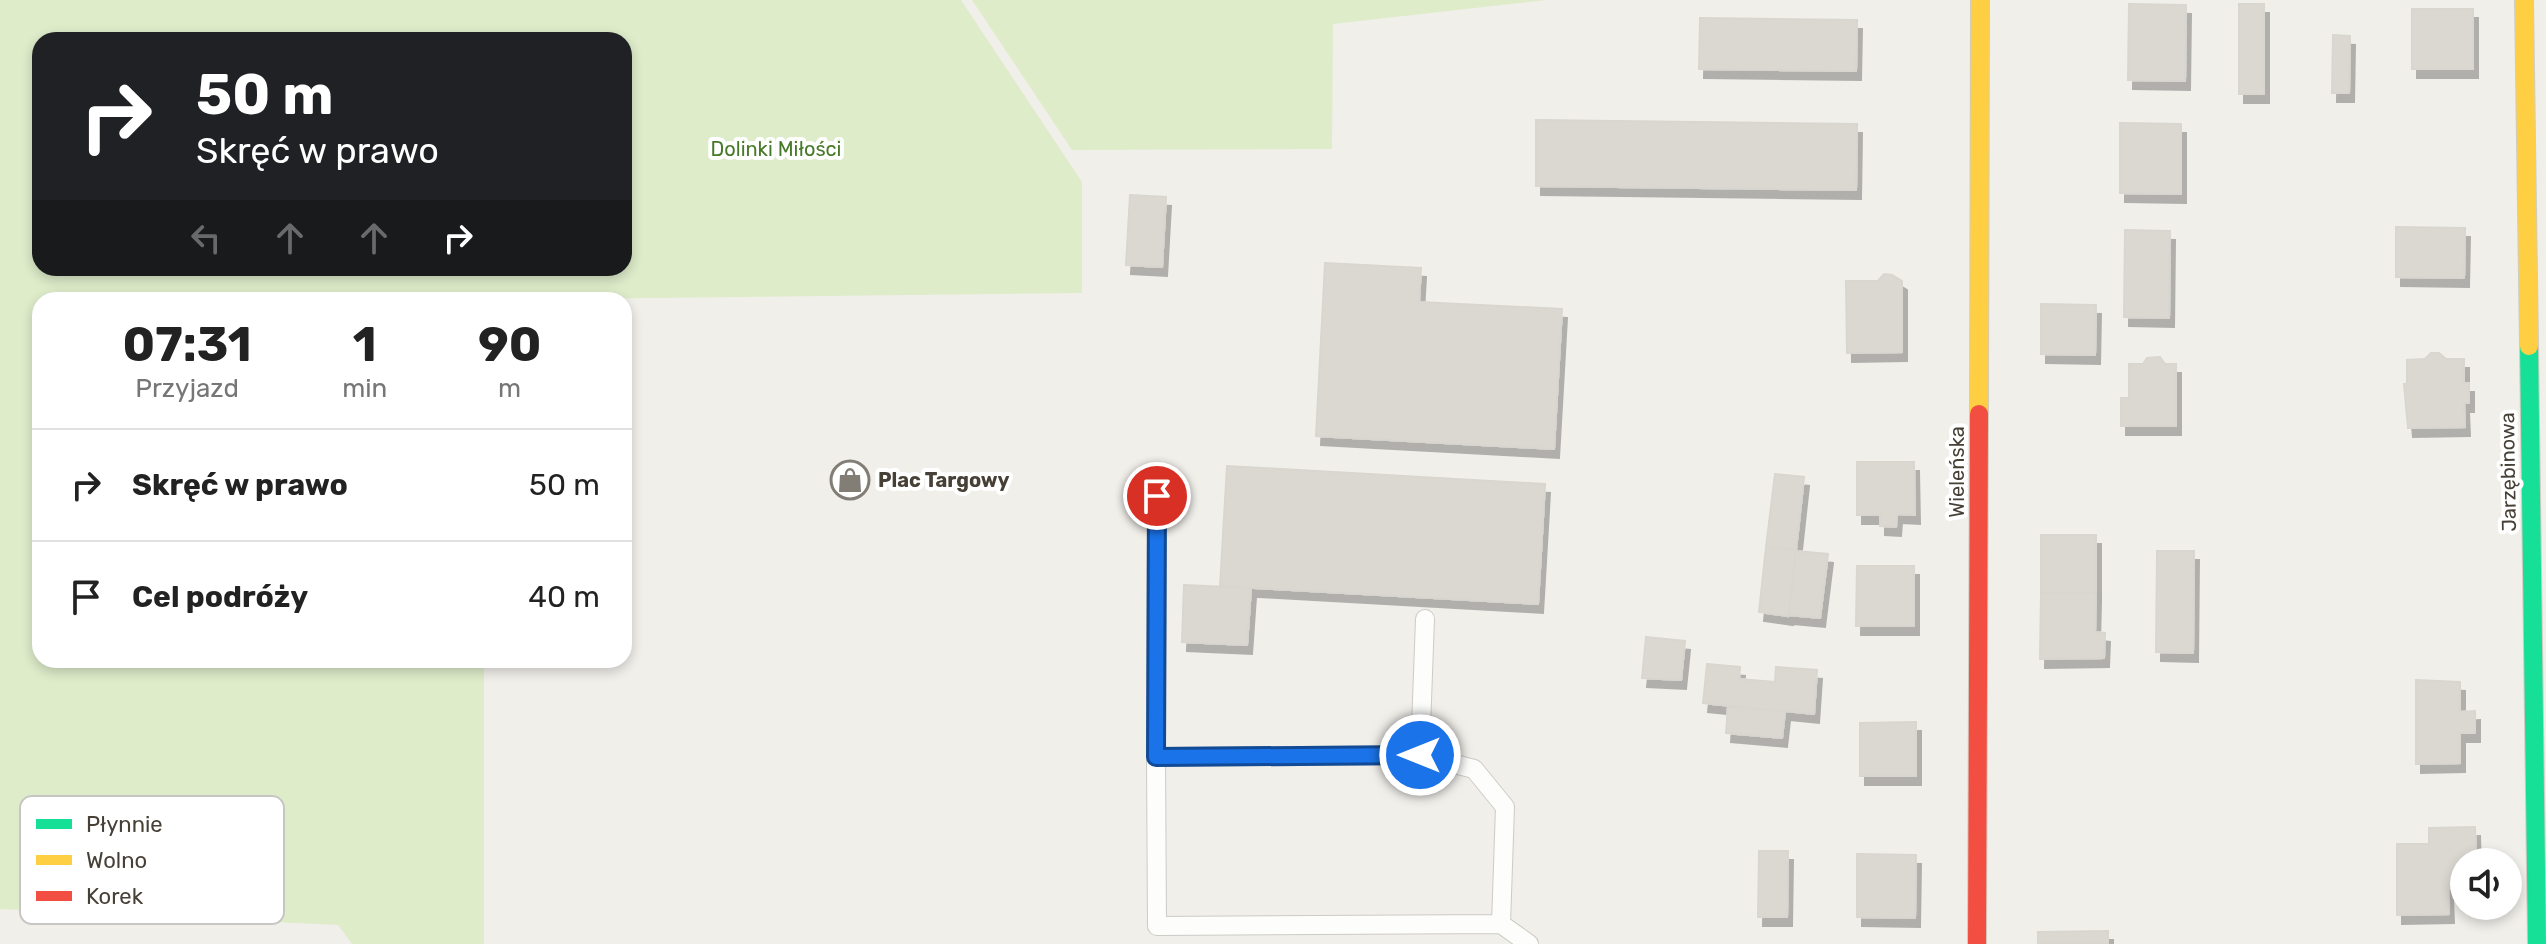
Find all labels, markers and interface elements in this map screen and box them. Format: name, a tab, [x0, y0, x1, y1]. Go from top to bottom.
text: 50 m	[196, 62, 333, 128]
icon: right	[64, 64, 168, 168]
text: Skręć w prawo	[196, 129, 439, 172]
park label: Dolinki Miłości	[711, 137, 841, 161]
icon: left	[184, 216, 228, 260]
icon: ahead	[268, 216, 312, 260]
icon: ahead	[352, 216, 396, 260]
icon: right	[436, 216, 480, 260]
text: 07:31	[123, 316, 252, 373]
text: 1	[353, 316, 377, 373]
text: 90	[478, 316, 541, 373]
text: Przyjazd	[135, 373, 239, 404]
text: min	[342, 373, 387, 404]
text: m	[498, 373, 521, 404]
street label: Jarzębinowa	[2495, 412, 2521, 532]
street label: Wieleńska	[1945, 426, 1969, 518]
shop icon: Plac Targowy	[829, 459, 871, 501]
pin	[1123, 462, 1191, 530]
icon: right	[64, 463, 108, 507]
text: Skręć w prawo	[132, 467, 348, 503]
text: 50 m	[529, 467, 600, 503]
place label: Plac Targowy	[878, 468, 1010, 492]
icon: arrive	[1135, 474, 1179, 518]
icon: arrive	[64, 575, 108, 619]
text: Cel podróży	[132, 579, 308, 615]
text: 40 m	[528, 579, 600, 615]
position arrow	[1378, 713, 1462, 797]
legend	[20, 796, 284, 924]
text: Płynnie	[86, 811, 163, 838]
text: Wolno	[86, 847, 147, 874]
map controls	[2450, 848, 2522, 920]
button: sound	[2450, 848, 2522, 920]
text: Korek	[86, 883, 144, 910]

